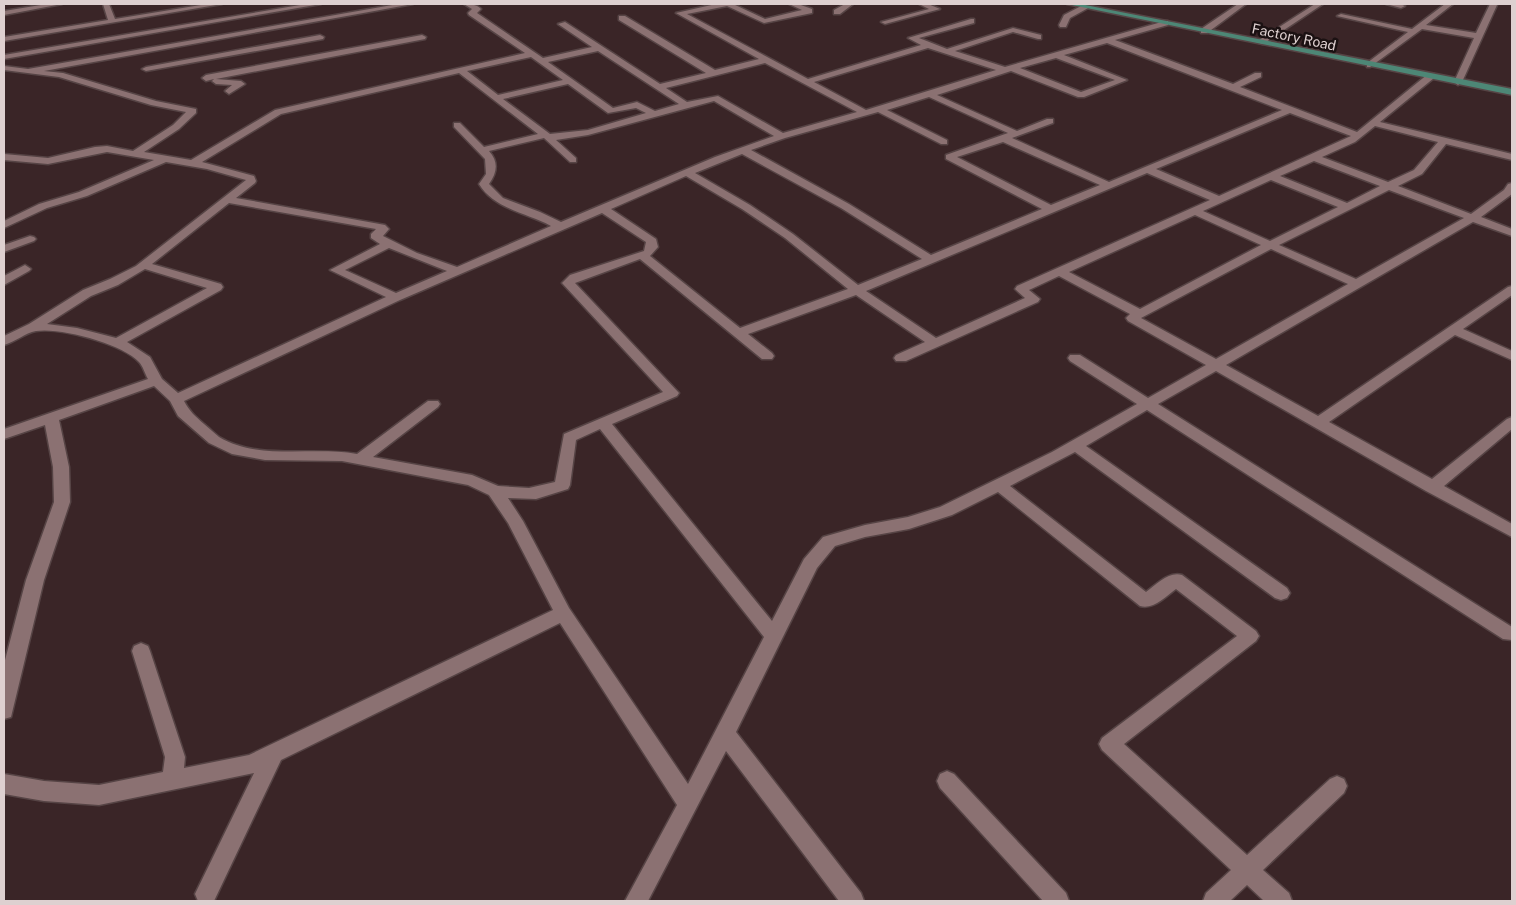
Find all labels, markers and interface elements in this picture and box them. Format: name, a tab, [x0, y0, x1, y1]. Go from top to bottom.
street label: Factory Road	[1250, 20, 1338, 54]

